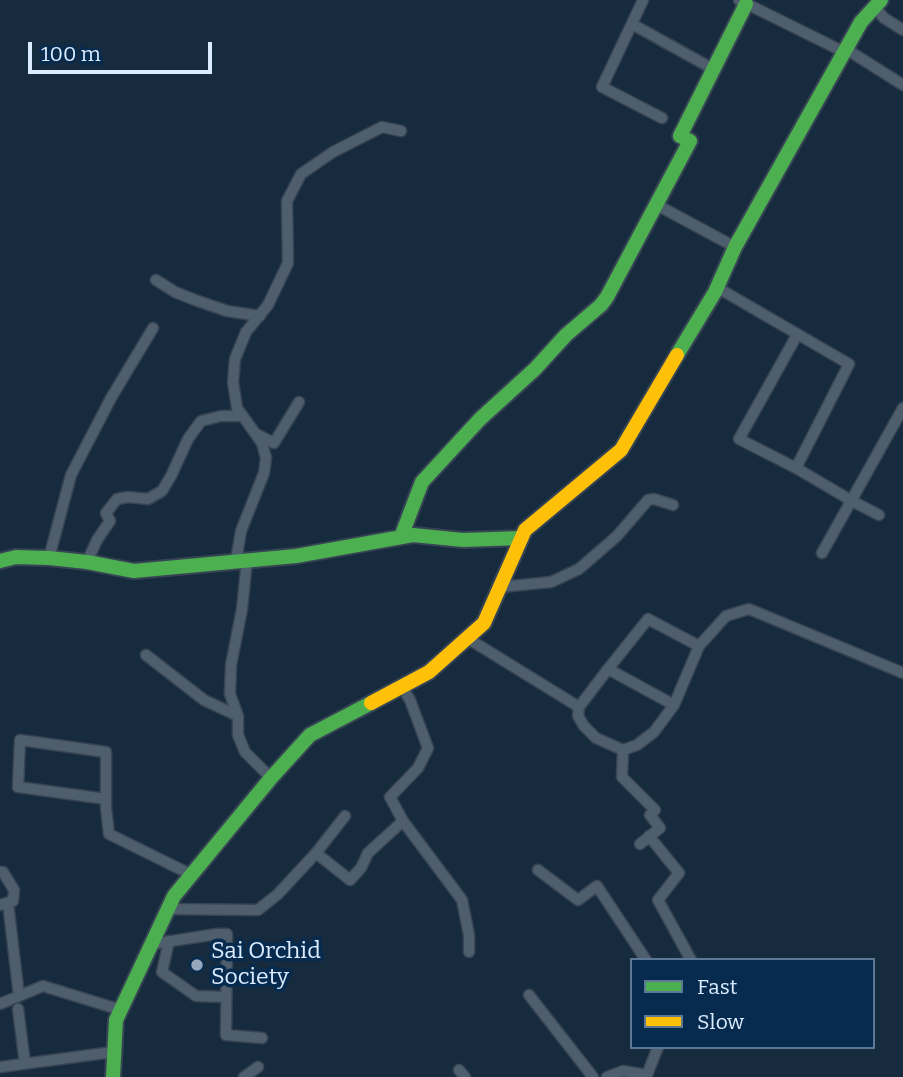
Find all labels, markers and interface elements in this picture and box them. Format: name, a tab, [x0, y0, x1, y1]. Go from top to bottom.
scale bar	[32, 28, 215, 72]
text: 100 m	[41, 41, 101, 67]
place label: Sai Orchid Society	[211, 938, 321, 992]
marker: Sai Orchid Society	[189, 957, 205, 973]
legend	[630, 958, 875, 1049]
text: Fast	[697, 974, 737, 1000]
text: Slow	[697, 1009, 744, 1035]

